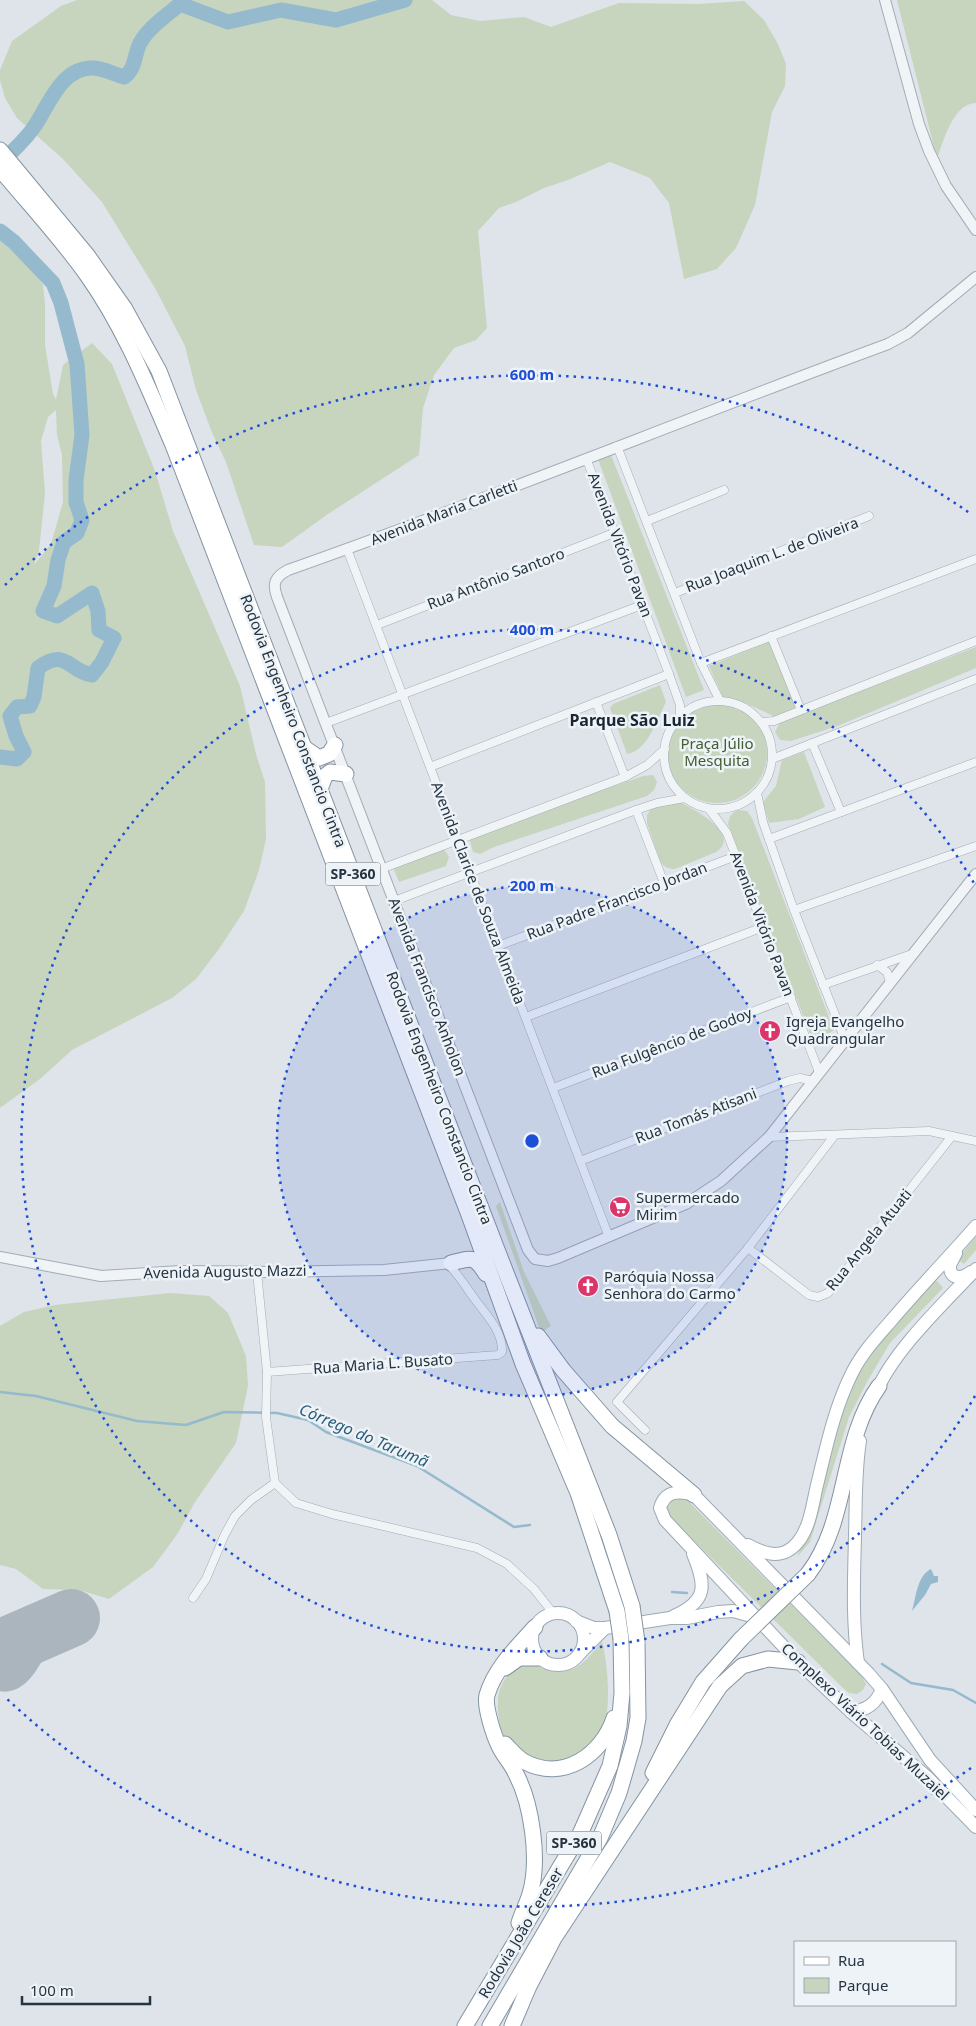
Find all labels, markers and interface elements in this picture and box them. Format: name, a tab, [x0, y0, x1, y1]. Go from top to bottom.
text: 600 m	[510, 364, 554, 384]
street label: Avenida Vitório Pavan	[584, 469, 658, 620]
street label: Avenida Maria Carletti	[367, 475, 520, 549]
street label: Rua Joaquim L. de Oliveira	[682, 512, 861, 596]
street label: Rua Antônio Santoro	[424, 543, 567, 614]
street label: Rodovia Engenheiro Constancio Cintra	[236, 591, 352, 850]
text: 400 m	[510, 619, 554, 639]
district label: Parque São Luiz	[569, 709, 695, 731]
park label: Praça Júlio Mesquita	[680, 733, 754, 770]
street label: Avenida Clarice de Souza Almeida	[427, 779, 531, 1007]
street label: Avenida Vitório Pavan	[726, 848, 800, 999]
street label: Rua Padre Francisco Jordan	[524, 856, 710, 944]
road number: SP-360	[326, 862, 380, 886]
text: 200 m	[510, 875, 554, 895]
street label: Avenida Francisco Anholon	[385, 895, 471, 1079]
street label: Rodovia Engenheiro Constancio Cintra	[382, 968, 498, 1227]
street label: Rua Fulgêncio de Godoy	[589, 1002, 755, 1082]
place label: Igreja Evangelho Quadrangular	[786, 1011, 904, 1048]
church icon: Igreja Evangelho Quadrangular	[758, 1019, 782, 1043]
street label: Rua Tomás Atisani	[632, 1083, 759, 1147]
centre of rings	[523, 1132, 541, 1150]
street label: Rua Angela Atuati	[821, 1184, 916, 1294]
place label: Supermercado Mirim	[636, 1187, 740, 1224]
supermarket icon: Supermercado Mirim	[608, 1195, 632, 1219]
street label: Avenida Augusto Mazzi	[143, 1260, 307, 1282]
place label: Paróquia Nossa Senhora do Carmo	[604, 1266, 736, 1303]
church icon: Paróquia Nossa Senhora do Carmo	[576, 1274, 600, 1298]
street label: Rua Maria L. Busato	[312, 1348, 454, 1378]
water label: Córrego do Tarumã	[296, 1398, 432, 1472]
street label: Complexo Viário Tobias Muzaiel	[778, 1638, 954, 1804]
road number: SP-360	[546, 1832, 602, 1855]
street label: Rodovia João Cereser	[473, 1864, 567, 2001]
legend	[794, 1941, 956, 2006]
text: Rua	[838, 1950, 865, 1970]
scale bar	[22, 1974, 150, 2006]
text: Parque	[838, 1975, 888, 1995]
text: 100 m	[30, 1980, 74, 2000]

